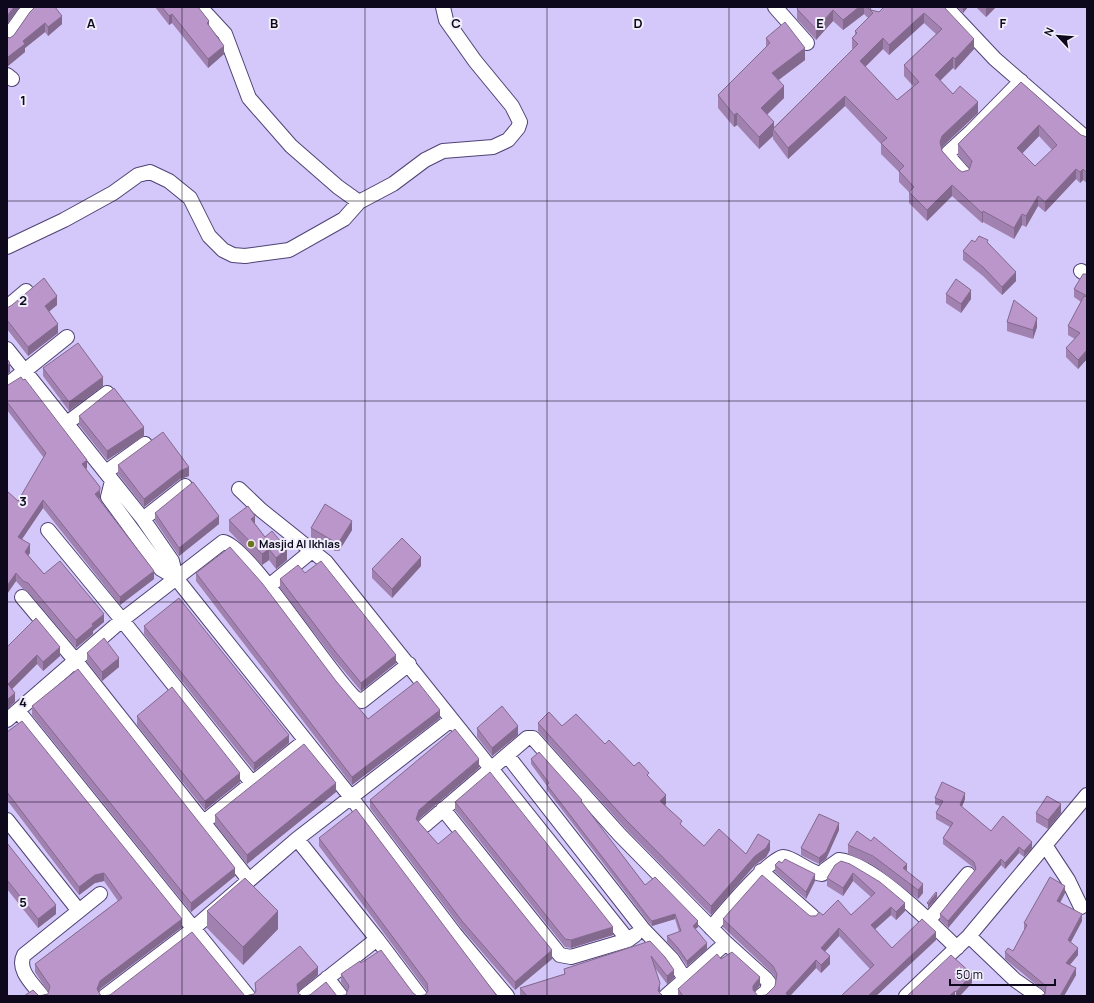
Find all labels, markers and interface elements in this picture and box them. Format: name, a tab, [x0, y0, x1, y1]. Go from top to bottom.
text: A	[87, 14, 96, 32]
text: B	[270, 14, 278, 32]
text: C	[451, 14, 461, 32]
text: D	[633, 14, 643, 32]
text: E	[816, 14, 824, 32]
text: F	[1000, 14, 1007, 32]
north arrow	[1038, 16, 1078, 56]
text: N	[1040, 24, 1057, 38]
text: 1	[20, 91, 26, 109]
text: 2	[19, 291, 27, 309]
text: 3	[19, 492, 27, 510]
place label: Masjid Al Ikhlas	[259, 536, 340, 551]
marker: Masjid Al Ikhlas	[246, 539, 256, 549]
text: 4	[19, 693, 27, 711]
text: 5	[19, 893, 27, 911]
scale bar	[950, 961, 1055, 987]
text: 50 m	[956, 966, 983, 983]

